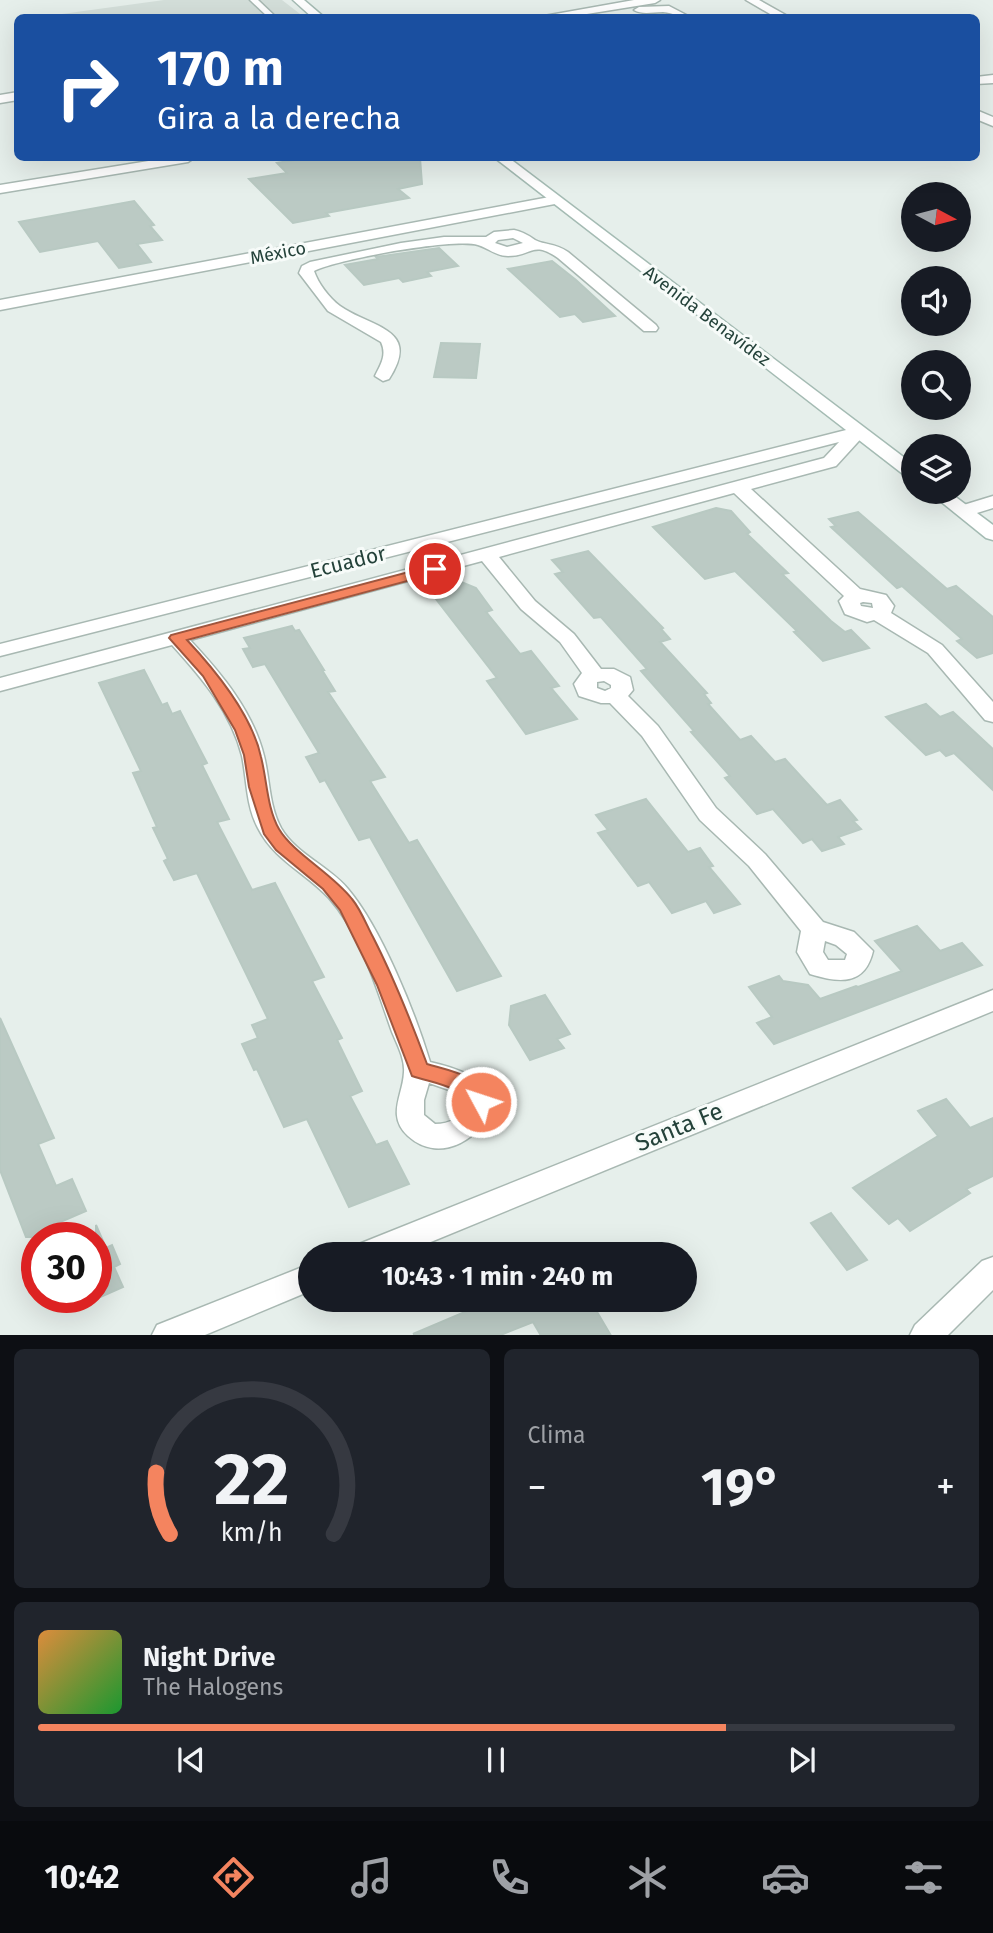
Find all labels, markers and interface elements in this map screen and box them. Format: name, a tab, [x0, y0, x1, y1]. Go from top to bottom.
text: 170 m	[157, 39, 284, 98]
icon: right	[42, 42, 133, 133]
text: Gira a la derecha	[157, 99, 401, 137]
north arrow	[901, 182, 971, 252]
map controls	[901, 182, 971, 504]
street label: México	[248, 237, 308, 269]
street label: Avenida Benavídez	[639, 261, 775, 371]
button: sound	[901, 266, 971, 336]
button: search	[901, 350, 971, 420]
button: layers	[901, 434, 971, 504]
pin	[405, 539, 465, 599]
street label: Ecuador	[307, 540, 389, 584]
icon: arrive	[416, 550, 454, 588]
position arrow	[444, 1065, 518, 1139]
street label: Santa Fe	[631, 1097, 727, 1157]
speed limit sign: 30	[21, 1222, 112, 1313]
text: 10:43 · 1 min · 240 m	[382, 1261, 613, 1292]
text: Clima	[528, 1421, 586, 1449]
text: 22	[214, 1437, 289, 1524]
text: 19°	[701, 1456, 781, 1519]
text: −	[528, 1464, 547, 1510]
text: +	[936, 1464, 955, 1510]
text: km/h	[221, 1518, 283, 1548]
text: Night Drive	[143, 1642, 275, 1673]
text: The Halogens	[143, 1673, 283, 1701]
icon: previous	[172, 1741, 210, 1779]
icon: pause	[477, 1741, 515, 1779]
icon: next	[783, 1741, 821, 1779]
icon: directions	[209, 1853, 258, 1902]
icon: music	[347, 1853, 396, 1902]
icon: phone	[485, 1853, 534, 1902]
icon: climate	[623, 1853, 672, 1902]
icon: car	[761, 1853, 810, 1902]
icon: filters	[899, 1853, 948, 1902]
text: 10:42	[45, 1858, 120, 1896]

